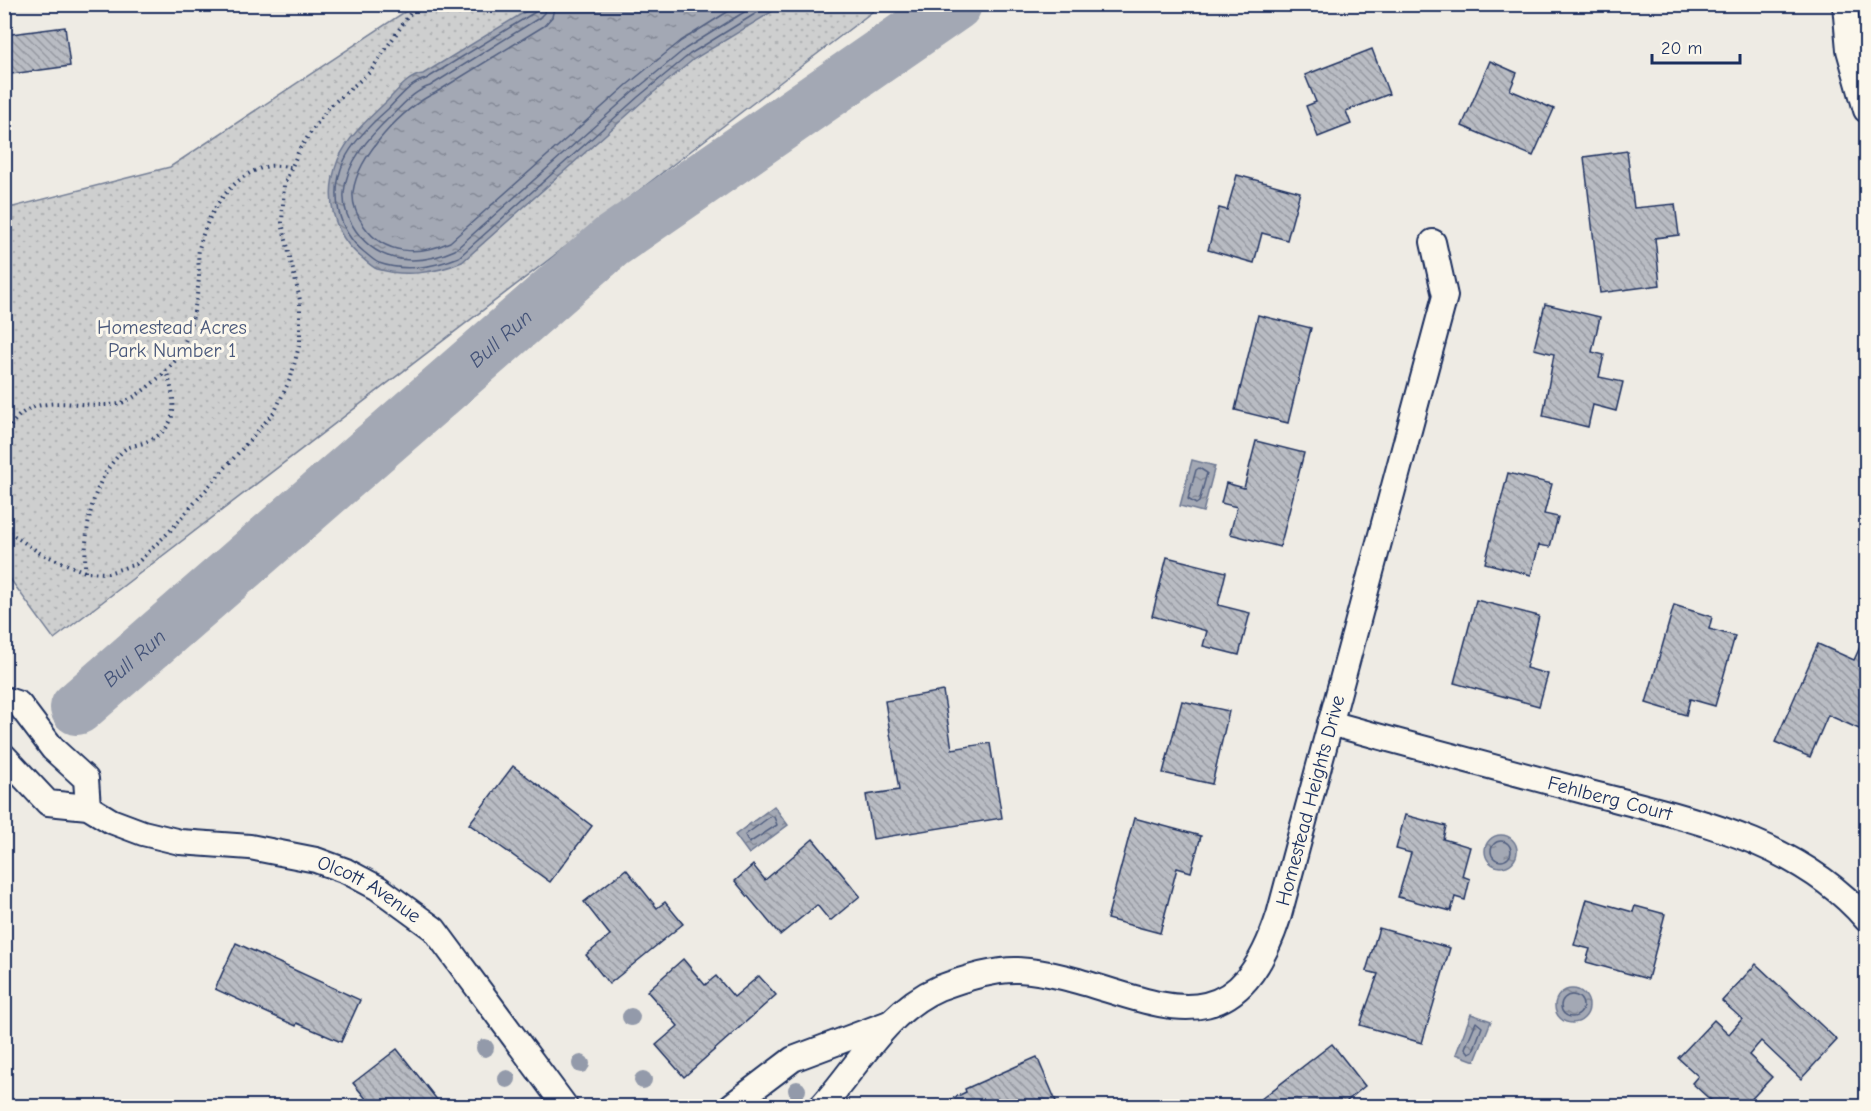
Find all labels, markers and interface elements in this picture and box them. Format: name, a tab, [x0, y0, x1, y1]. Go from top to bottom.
scale bar	[1652, 27, 1740, 65]
text: 20 m	[1661, 38, 1702, 59]
water label: Bull Run	[464, 305, 537, 372]
park label: Homestead Acres Park Number 1	[97, 316, 247, 362]
water label: Bull Run	[98, 624, 171, 692]
street label: Homestead Heights Drive	[1271, 693, 1349, 908]
street label: Fehlberg Court	[1545, 771, 1676, 826]
street label: Olcott Avenue	[314, 851, 425, 928]

